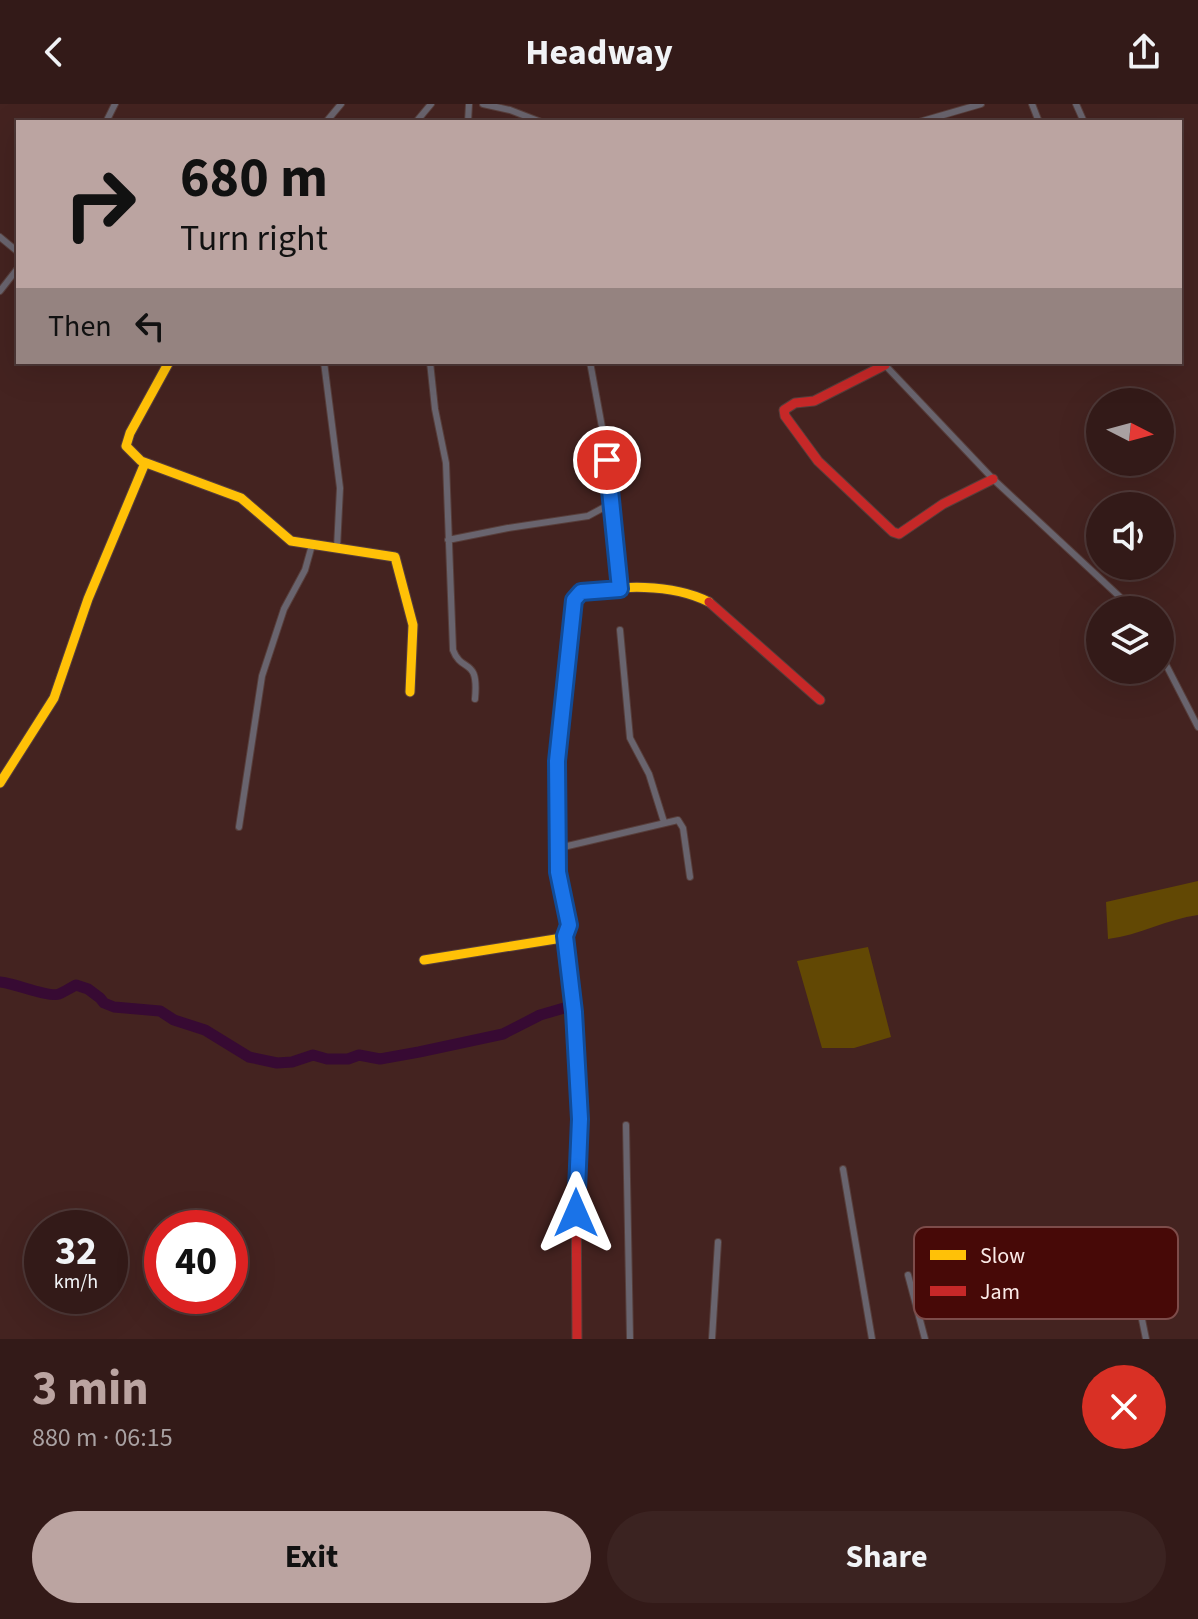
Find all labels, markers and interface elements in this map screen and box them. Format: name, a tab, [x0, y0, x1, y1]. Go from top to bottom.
text: Headway	[525, 27, 673, 78]
icon: back	[32, 30, 76, 74]
icon: share	[1122, 30, 1166, 74]
text: 680 m	[180, 139, 328, 218]
icon: right	[48, 152, 152, 256]
text: Turn right	[180, 213, 328, 264]
icon: left	[128, 304, 172, 348]
text: Then	[48, 305, 112, 348]
north arrow	[1086, 388, 1174, 476]
map controls	[1086, 388, 1174, 684]
pin	[573, 426, 641, 494]
icon: arrive	[585, 438, 629, 482]
button: sound	[1086, 492, 1174, 580]
button: layers	[1086, 596, 1174, 684]
position arrow	[534, 1171, 618, 1255]
speed limit sign: 40	[144, 1210, 248, 1314]
text: 32	[55, 1223, 97, 1280]
legend	[914, 1227, 1178, 1319]
text: Slow	[980, 1240, 1025, 1272]
text: km/h	[54, 1268, 98, 1296]
text: Jam	[980, 1276, 1020, 1308]
text: 3 min	[32, 1355, 149, 1423]
button: close	[1082, 1365, 1166, 1449]
text: 880 m · 06:15	[32, 1419, 173, 1456]
button: Exit	[32, 1511, 591, 1603]
button: Share	[607, 1511, 1166, 1603]

